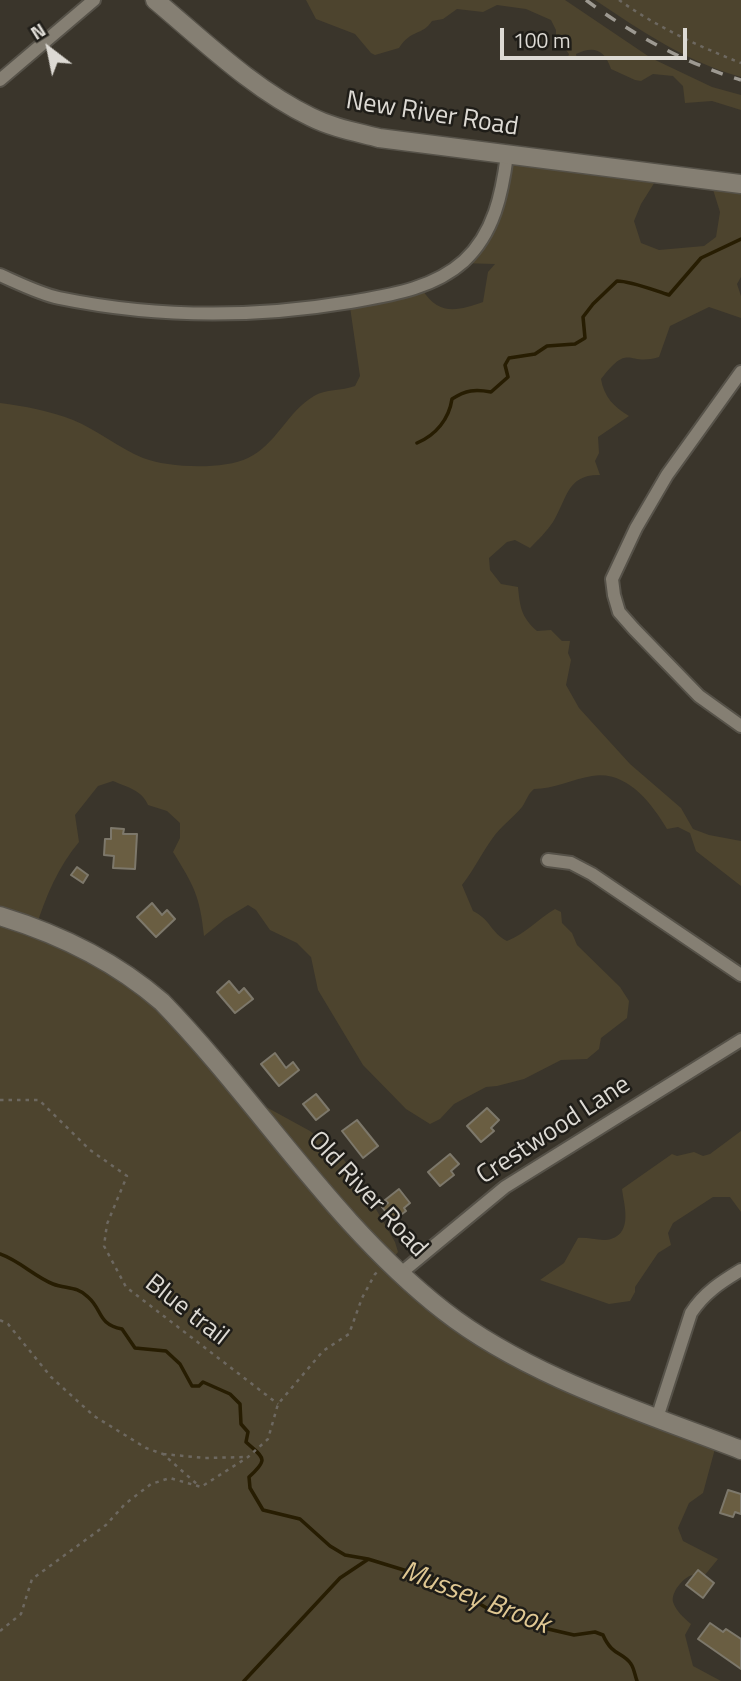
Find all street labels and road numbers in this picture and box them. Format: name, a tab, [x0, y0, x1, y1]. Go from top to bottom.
street label: New River Road	[344, 86, 520, 144]
street label: Crestwood Lane	[472, 1070, 636, 1192]
street label: Old River Road	[301, 1126, 433, 1264]
street label: Blue trail	[138, 1269, 234, 1353]

